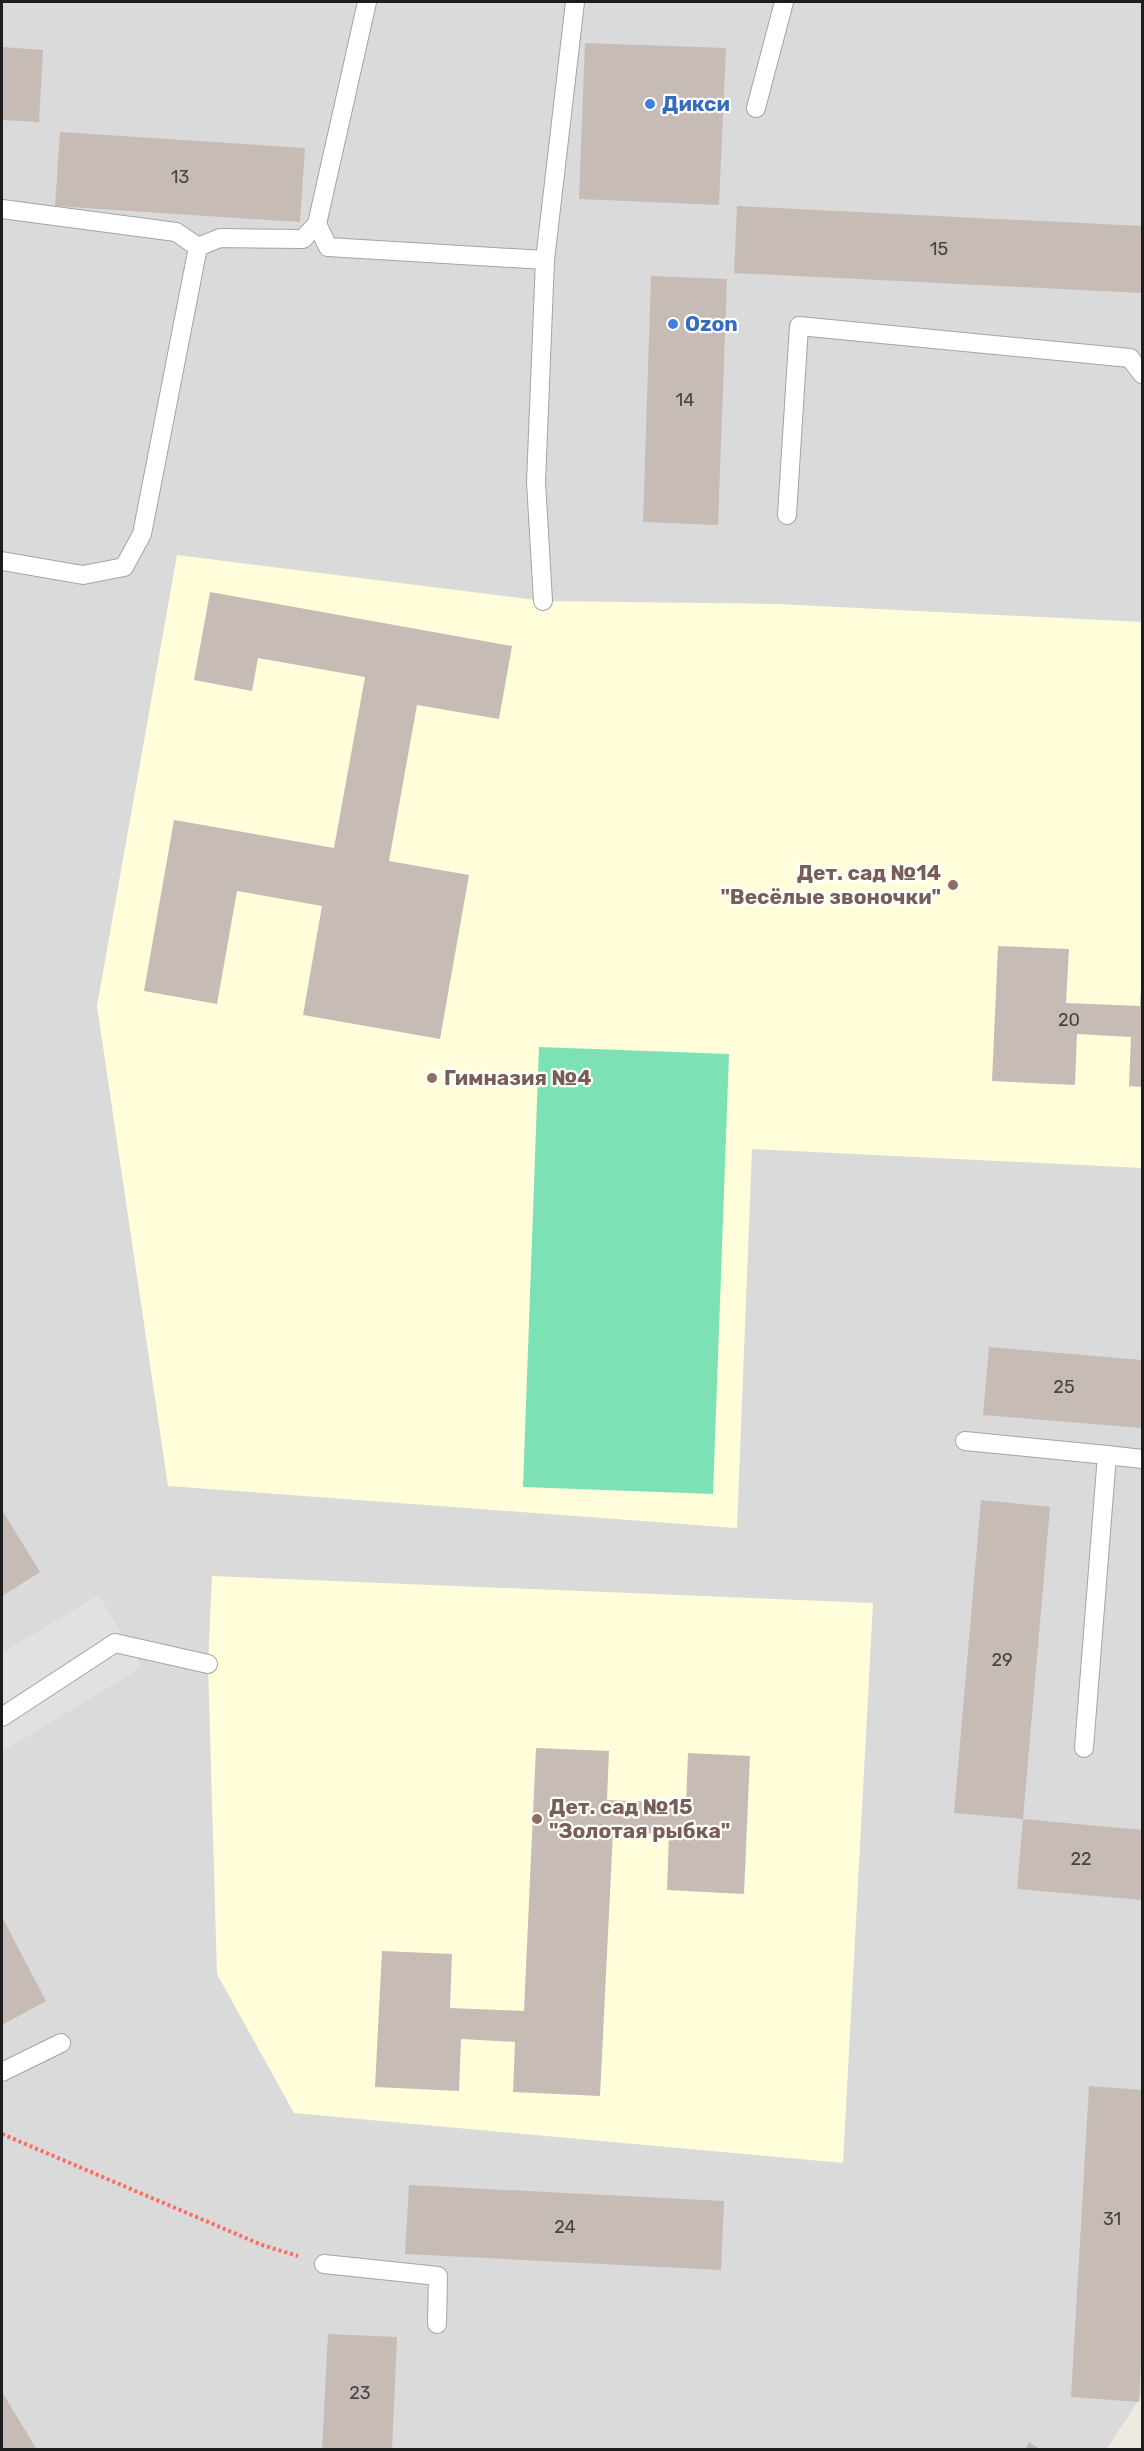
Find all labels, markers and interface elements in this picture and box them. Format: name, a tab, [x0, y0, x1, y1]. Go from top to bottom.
place label: Дикси	[662, 91, 730, 116]
marker: Дикси	[643, 97, 657, 111]
house number: 13	[171, 166, 189, 188]
house number: 15	[930, 238, 948, 260]
place label: Ozon	[685, 311, 738, 336]
marker: Ozon	[666, 317, 680, 331]
house number: 14	[676, 389, 694, 411]
place label: Дет. сад №14 "Весёлые звоночки"	[720, 860, 941, 909]
marker: Дет. сад №14 "Весёлые звоночки"	[946, 878, 960, 892]
house number: 20	[1058, 1009, 1080, 1031]
place label: Гимназия №4	[444, 1065, 591, 1090]
marker: Гимназия №4	[425, 1071, 439, 1085]
house number: 25	[1053, 1376, 1075, 1398]
house number: 29	[991, 1649, 1013, 1671]
place label: Дет. сад №15 "Золотая рыбка"	[549, 1794, 730, 1843]
marker: Дет. сад №15 "Золотая рыбка"	[530, 1812, 544, 1826]
house number: 22	[1070, 1848, 1092, 1870]
house number: 31	[1103, 2208, 1121, 2230]
house number: 24	[554, 2216, 576, 2238]
house number: 23	[349, 2382, 371, 2404]

